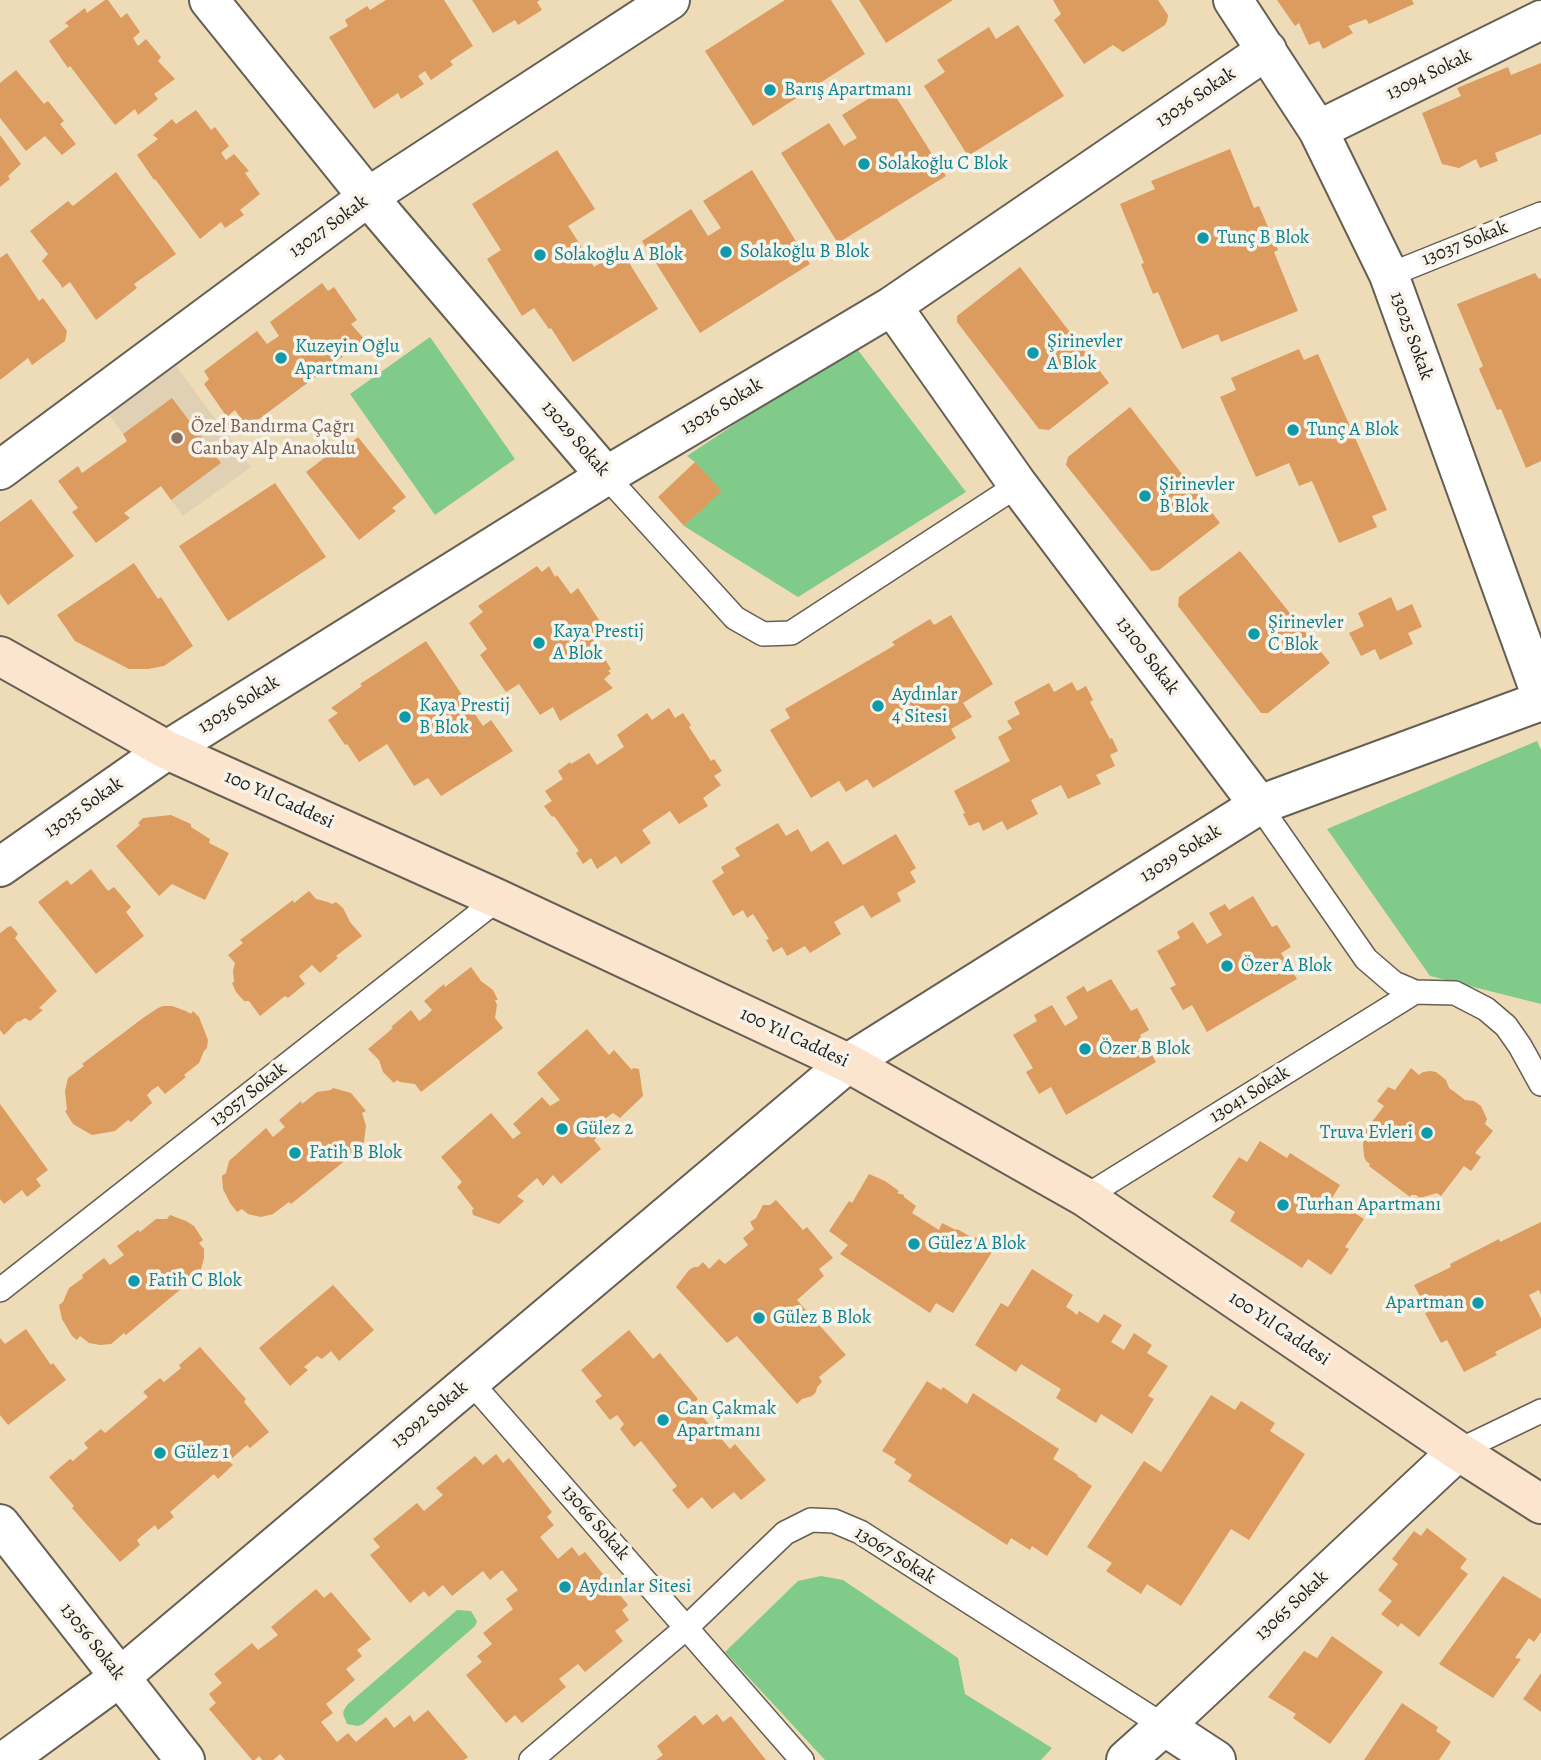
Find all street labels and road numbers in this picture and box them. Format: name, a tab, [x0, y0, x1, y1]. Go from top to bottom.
street label: 13094 Sokak	[1383, 45, 1475, 105]
street label: 13036 Sokak	[1152, 63, 1240, 133]
street label: 13027 Sokak	[285, 191, 373, 263]
street label: 13037 Sokak	[1419, 216, 1511, 272]
street label: 13025 Sokak	[1385, 289, 1437, 383]
street label: 13036 Sokak	[677, 374, 767, 440]
street label: 13029 Sokak	[536, 397, 614, 481]
street label: 13100 Sokak	[1110, 613, 1184, 699]
street label: 13036 Sokak	[194, 671, 284, 739]
street label: 100 Yıl Caddesi	[221, 766, 337, 834]
street label: 13035 Sokak	[40, 773, 128, 843]
street label: 13039 Sokak	[1136, 820, 1226, 888]
street label: 100 Yıl Caddesi	[736, 1003, 852, 1073]
street label: 13057 Sokak	[206, 1058, 292, 1132]
street label: 13041 Sokak	[1206, 1062, 1294, 1128]
street label: 100 Yıl Caddesi	[1224, 1287, 1334, 1371]
street label: 13092 Sokak	[387, 1377, 473, 1453]
street label: 13066 Sokak	[556, 1481, 634, 1565]
street label: 13067 Sokak	[850, 1522, 940, 1590]
street label: 13065 Sokak	[1251, 1566, 1333, 1646]
street label: 13056 Sokak	[55, 1599, 129, 1685]

